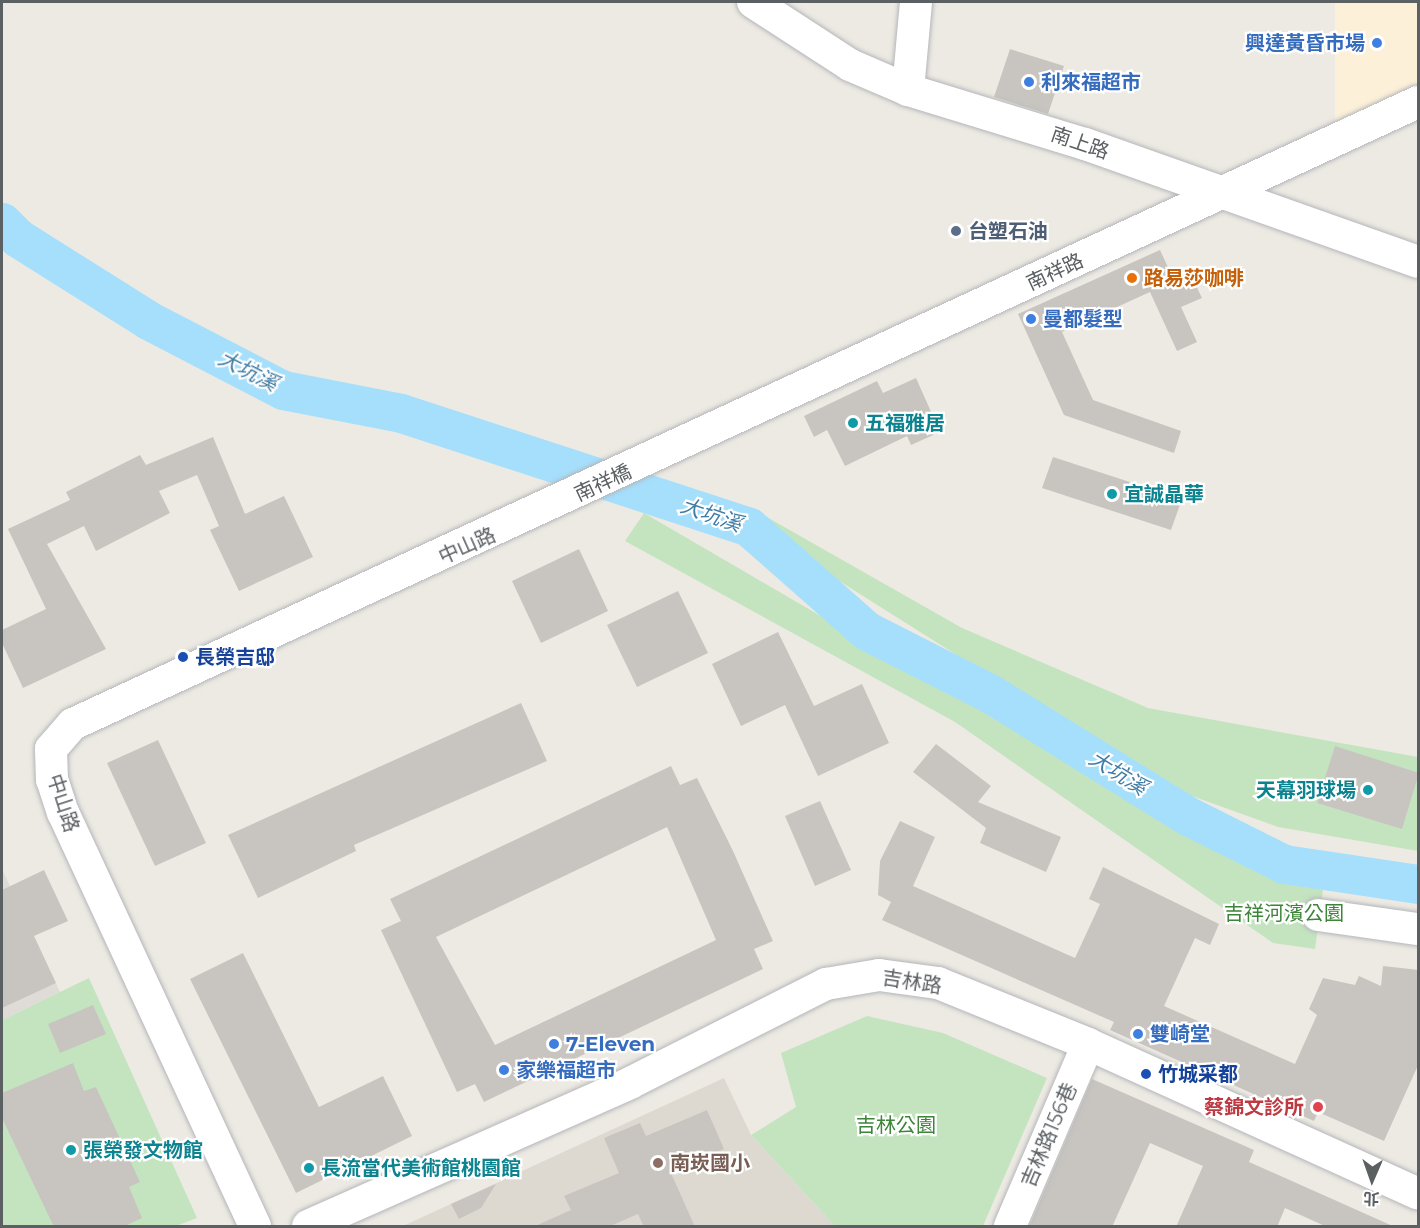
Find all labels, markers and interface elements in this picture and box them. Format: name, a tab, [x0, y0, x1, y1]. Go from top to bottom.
place label: 興達黃昏市場	[1245, 31, 1365, 55]
marker: 興達黃昏市場	[1370, 36, 1384, 50]
place label: 利來福超市	[1041, 70, 1141, 94]
marker: 利來福超市	[1022, 75, 1036, 89]
street label: 南上路	[1048, 122, 1112, 164]
place label: 台塑石油	[968, 219, 1048, 243]
marker: 台塑石油	[949, 224, 963, 238]
street label: 南祥路	[1023, 248, 1087, 296]
place label: 路易莎咖啡	[1144, 266, 1244, 290]
marker: 路易莎咖啡	[1125, 271, 1139, 285]
place label: 曼都髮型	[1043, 307, 1123, 331]
marker: 曼都髮型	[1024, 312, 1038, 326]
water label: 大坑溪	[214, 345, 282, 397]
place label: 五福雅居	[865, 411, 945, 435]
marker: 五福雅居	[846, 416, 860, 430]
street label: 南祥橋	[571, 459, 635, 507]
place label: 宜誠晶華	[1124, 482, 1204, 506]
marker: 宜誠晶華	[1105, 487, 1119, 501]
water label: 大坑溪	[677, 493, 745, 537]
street label: 中山路	[435, 523, 499, 569]
place label: 長榮吉邸	[195, 645, 275, 669]
marker: 長榮吉邸	[176, 650, 190, 664]
water label: 大坑溪	[1085, 746, 1151, 800]
street label: 中山路	[42, 771, 84, 835]
place label: 天幕羽球場	[1256, 778, 1356, 802]
marker: 天幕羽球場	[1361, 783, 1375, 797]
park label: 吉祥河濱公園	[1224, 901, 1344, 925]
street label: 吉林路	[880, 965, 944, 999]
place label: 雙崎堂	[1150, 1022, 1210, 1046]
marker: 雙崎堂	[1131, 1027, 1145, 1041]
place label: 7-Eleven	[566, 1032, 655, 1056]
marker: 7-Eleven	[547, 1037, 561, 1051]
place label: 家樂福超市	[516, 1058, 616, 1082]
place label: 竹城采都	[1158, 1062, 1238, 1086]
marker: 家樂福超市	[497, 1063, 511, 1077]
marker: 竹城采都	[1139, 1067, 1153, 1081]
street label: 吉林路156巷	[1016, 1079, 1082, 1191]
place label: 蔡錦文診所	[1204, 1095, 1304, 1119]
marker: 蔡錦文診所	[1309, 1098, 1327, 1116]
park label: 吉林公園	[856, 1113, 936, 1137]
place label: 張榮發文物館	[83, 1138, 203, 1162]
marker: 張榮發文物館	[64, 1143, 78, 1157]
north arrow	[1342, 1150, 1402, 1210]
place label: 南崁國小	[670, 1151, 750, 1175]
place label: 長流當代美術館桃園館	[321, 1156, 521, 1180]
marker: 南崁國小	[651, 1156, 665, 1170]
marker: 長流當代美術館桃園館	[302, 1161, 316, 1175]
text: 北	[1363, 1189, 1380, 1208]

